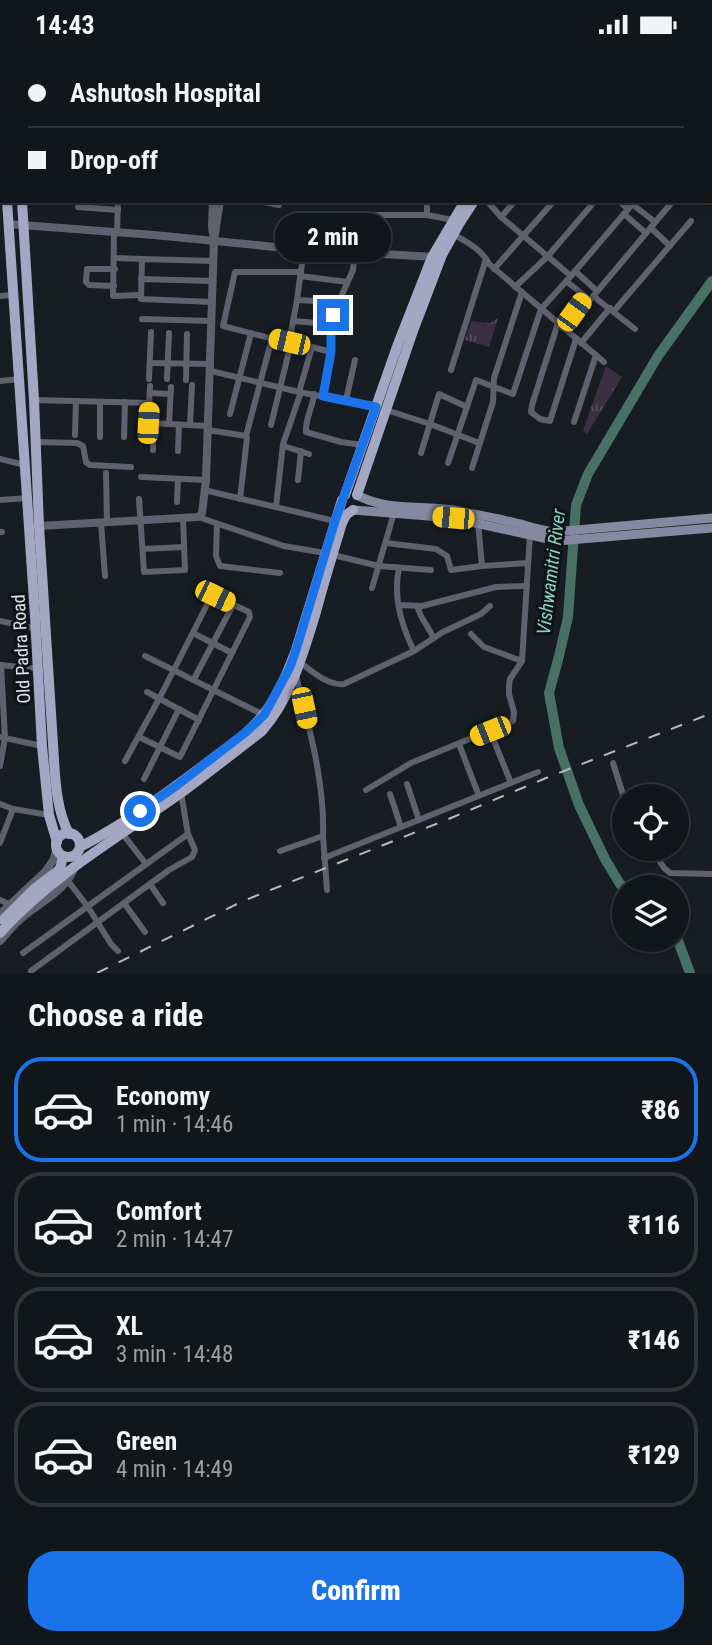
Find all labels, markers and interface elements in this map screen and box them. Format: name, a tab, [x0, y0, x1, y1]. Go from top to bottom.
text: 14:43	[35, 10, 95, 40]
text: Ashutosh Hospital	[70, 78, 261, 108]
text: Drop-off	[70, 145, 158, 175]
callout: 2 min	[275, 213, 391, 263]
text: 2 min	[307, 224, 359, 251]
car	[554, 289, 595, 335]
route end	[317, 299, 349, 331]
car	[267, 327, 312, 357]
car	[137, 401, 160, 445]
car	[432, 506, 475, 530]
water label: Vishwamitri River	[532, 507, 570, 636]
car	[192, 577, 239, 615]
street label: Old Padra Road	[8, 594, 34, 704]
car	[290, 685, 319, 731]
car	[467, 713, 514, 749]
map controls	[612, 784, 689, 952]
button: locate	[612, 784, 689, 861]
route start	[124, 795, 156, 827]
button: layers	[612, 875, 689, 952]
text: Choose a ride	[28, 996, 203, 1034]
icon: car	[32, 1078, 95, 1141]
text: Economy	[116, 1081, 210, 1111]
text: ₹86	[641, 1095, 680, 1125]
text: 1 min · 14:46	[116, 1111, 233, 1138]
icon: car	[32, 1193, 95, 1256]
text: Comfort	[116, 1196, 202, 1226]
text: ₹116	[628, 1210, 680, 1240]
text: 2 min · 14:47	[116, 1226, 233, 1253]
icon: car	[32, 1308, 95, 1371]
text: XL	[116, 1311, 143, 1341]
text: ₹146	[628, 1325, 680, 1355]
text: 3 min · 14:48	[116, 1341, 233, 1368]
icon: car	[32, 1423, 95, 1486]
text: Green	[116, 1426, 177, 1456]
text: ₹129	[628, 1440, 680, 1470]
text: 4 min · 14:49	[116, 1456, 233, 1483]
button: Confirm	[28, 1551, 684, 1631]

